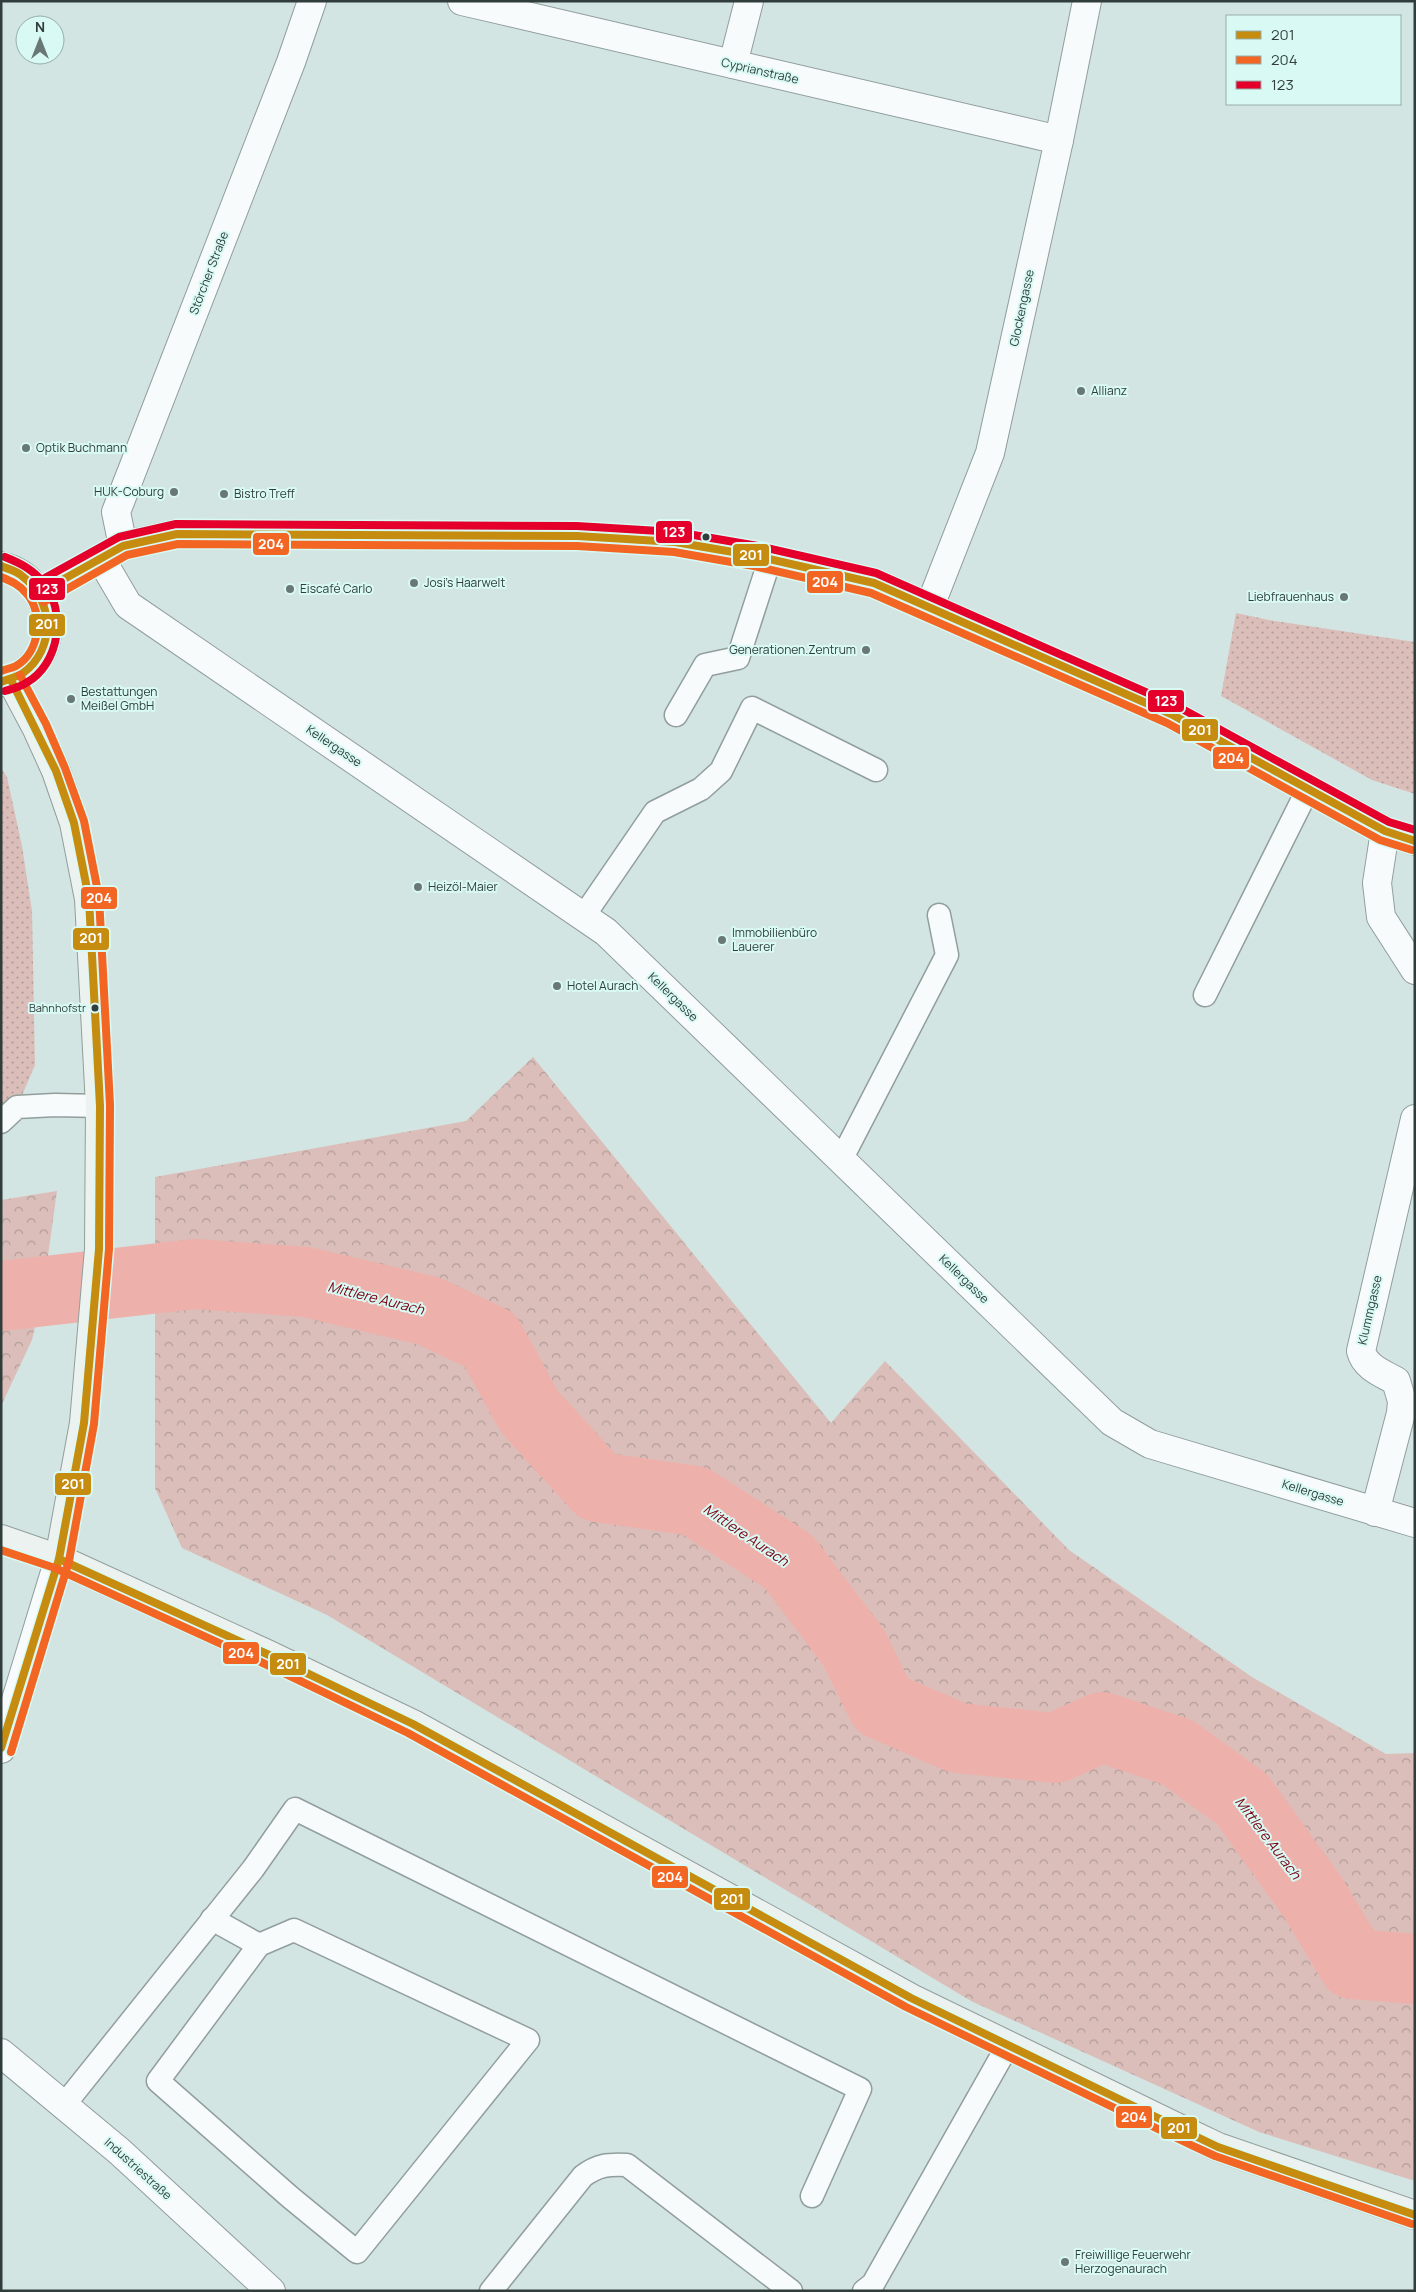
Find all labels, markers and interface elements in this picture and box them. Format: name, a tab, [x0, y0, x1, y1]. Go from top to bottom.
north arrow	[15, 15, 65, 65]
legend	[1226, 15, 1401, 105]
text: N	[35, 17, 45, 36]
text: 201	[1271, 24, 1295, 45]
text: 204	[1271, 49, 1298, 70]
street label: Cyprianstraße	[720, 53, 801, 88]
text: 123	[1271, 74, 1294, 95]
street label: Störcher Straße	[185, 229, 232, 317]
street label: Glockengasse	[1005, 268, 1038, 348]
place label: Allianz	[1091, 382, 1127, 399]
marker: Allianz	[1075, 385, 1087, 397]
place label: Optik Buchmann	[36, 439, 127, 456]
marker: Optik Buchmann	[20, 442, 32, 454]
place label: HUK-Coburg	[94, 483, 164, 500]
place label: Bistro Treff	[234, 485, 295, 502]
marker: HUK-Coburg	[168, 486, 180, 498]
marker: Bistro Treff	[218, 488, 230, 500]
line badge: 123	[655, 520, 693, 544]
text: 123	[663, 522, 685, 541]
line badge: 204	[252, 532, 290, 556]
unlabelled marker	[701, 532, 711, 542]
text: 204	[258, 534, 284, 553]
line badge: 201	[732, 543, 770, 567]
text: 201	[739, 545, 763, 564]
line badge: 204	[806, 570, 844, 594]
text: 204	[812, 572, 838, 591]
place label: Josi's Haarwelt	[424, 574, 505, 591]
line badge: 123	[28, 577, 66, 601]
marker: Josi's Haarwelt	[408, 577, 420, 589]
text: 123	[36, 579, 58, 598]
place label: Eiscafé Carlo	[300, 580, 372, 597]
marker: Eiscafé Carlo	[284, 583, 296, 595]
place label: Liebfrauenhaus	[1248, 588, 1334, 605]
marker: Liebfrauenhaus	[1338, 591, 1350, 603]
line badge: 201	[28, 613, 66, 637]
text: 201	[35, 614, 59, 633]
place label: Generationen.Zentrum	[729, 641, 856, 658]
marker: Generationen.Zentrum	[860, 644, 872, 656]
place label: Bestattungen Meißel GmbH	[81, 683, 157, 714]
line badge: 123	[1147, 689, 1185, 713]
text: 123	[1155, 691, 1177, 710]
marker: Bestattungen Meißel GmbH	[65, 693, 77, 705]
line badge: 201	[1181, 718, 1219, 742]
text: 201	[1188, 720, 1212, 739]
street label: Kellergasse	[303, 721, 365, 770]
line badge: 204	[1212, 746, 1250, 770]
text: 204	[1218, 748, 1244, 767]
place label: Heizöl-Maier	[428, 878, 498, 895]
marker: Heizöl-Maier	[412, 881, 424, 893]
line badge: 204	[80, 886, 118, 910]
text: 204	[86, 888, 112, 907]
place label: Immobilienbüro Lauerer	[732, 924, 817, 955]
line badge: 201	[72, 927, 110, 951]
text: 201	[79, 928, 103, 947]
marker: Immobilienbüro Lauerer	[716, 934, 728, 946]
street label: Kellergasse	[645, 968, 702, 1025]
place label: Hotel Aurach	[567, 977, 638, 994]
marker: Hotel Aurach	[551, 980, 563, 992]
place label: Bahnhofstr	[29, 1000, 86, 1015]
marker: Bahnhofstr	[90, 1003, 100, 1013]
street label: Kellergasse	[936, 1250, 993, 1307]
street label: Klummgasse	[1353, 1273, 1386, 1346]
water label: Mittlere Aurach	[326, 1276, 427, 1319]
line badge: 201	[54, 1472, 92, 1496]
text: 201	[61, 1474, 85, 1493]
street label: Kellergasse	[1280, 1475, 1346, 1510]
water label: Mittlere Aurach	[700, 1499, 793, 1570]
line badge: 204	[222, 1641, 260, 1665]
text: 204	[228, 1643, 254, 1662]
line badge: 201	[269, 1652, 307, 1676]
text: 201	[276, 1654, 300, 1673]
water label: Mittlere Aurach	[1231, 1793, 1306, 1883]
line badge: 204	[651, 1865, 689, 1889]
text: 204	[657, 1867, 683, 1886]
line badge: 201	[713, 1887, 751, 1911]
text: 201	[720, 1889, 744, 1908]
line badge: 204	[1115, 2105, 1153, 2129]
text: 204	[1121, 2107, 1147, 2126]
line badge: 201	[1160, 2116, 1198, 2140]
text: 201	[1167, 2118, 1191, 2137]
street label: Industriestraße	[101, 2134, 176, 2204]
place label: Freiwillige Feuerwehr Herzogenaurach	[1075, 2246, 1191, 2277]
marker: Freiwillige Feuerwehr Herzogenaurach	[1059, 2256, 1071, 2268]

